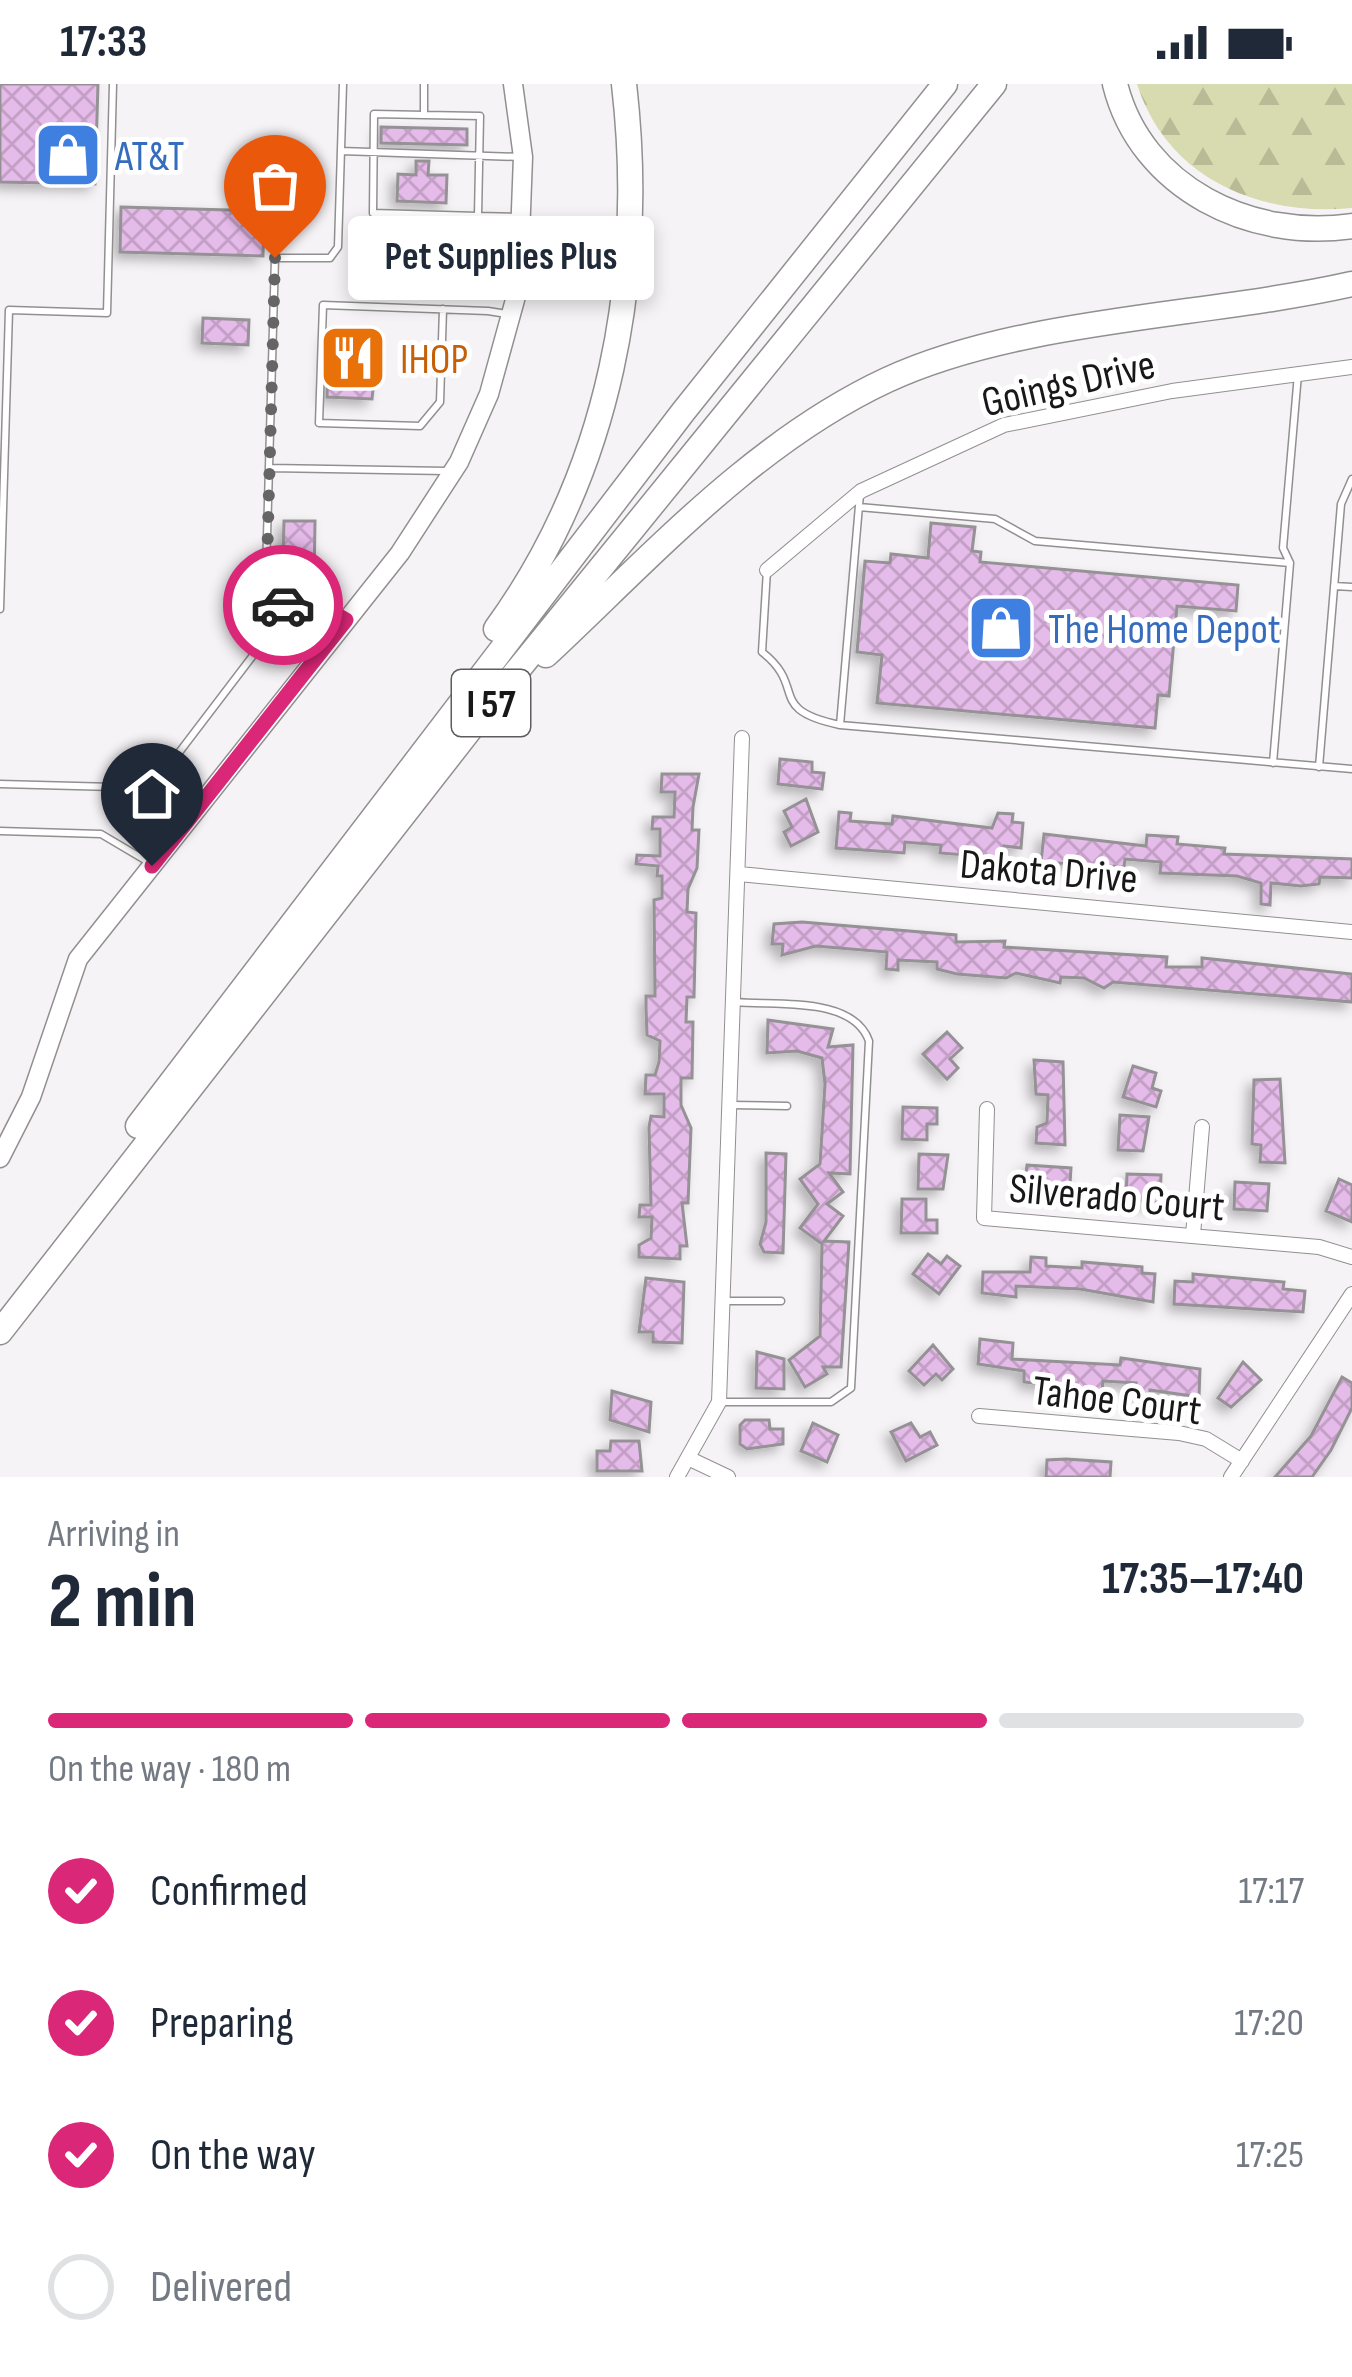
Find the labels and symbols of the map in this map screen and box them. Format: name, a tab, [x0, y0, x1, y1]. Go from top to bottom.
shop icon: AT&T	[33, 120, 103, 190]
place label: AT&T	[114, 132, 184, 183]
pin	[224, 135, 326, 258]
callout: Pet Supplies Plus	[347, 216, 653, 300]
restaurant icon: IHOP	[318, 323, 388, 393]
place label: IHOP	[400, 335, 468, 386]
street label: Goings Drive	[977, 340, 1160, 429]
courier	[223, 545, 343, 665]
shop icon: The Home Depot	[966, 593, 1036, 663]
place label: The Home Depot	[1048, 605, 1281, 656]
road number: I 57	[452, 670, 530, 736]
pin	[101, 743, 203, 866]
street label: Dakota Drive	[958, 839, 1140, 906]
street label: Silverado Court	[1007, 1164, 1227, 1233]
street label: Tahoe Court	[1029, 1366, 1204, 1437]

